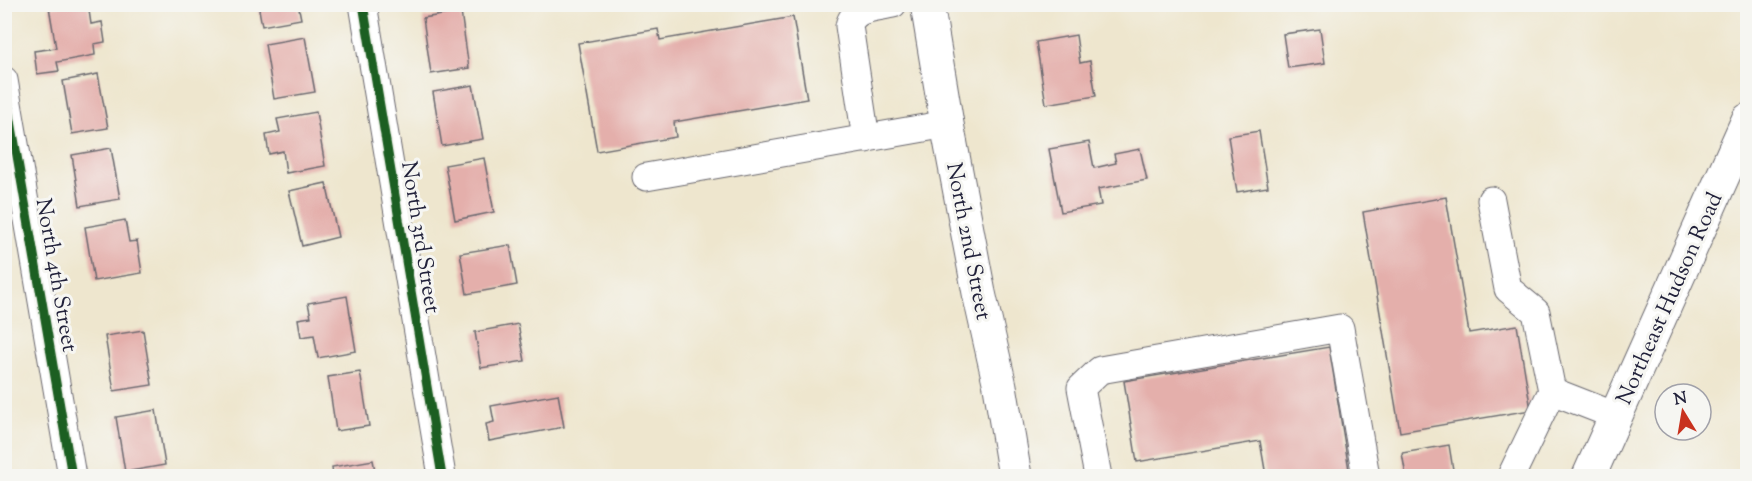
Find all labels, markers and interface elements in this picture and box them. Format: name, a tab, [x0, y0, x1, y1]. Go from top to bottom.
street label: North 3rd Street	[391, 159, 447, 316]
street label: North 2nd Street	[936, 160, 998, 323]
street label: Northeast Hudson Road	[1609, 188, 1727, 408]
street label: North 4th Street	[26, 196, 84, 355]
north arrow	[1653, 382, 1713, 442]

